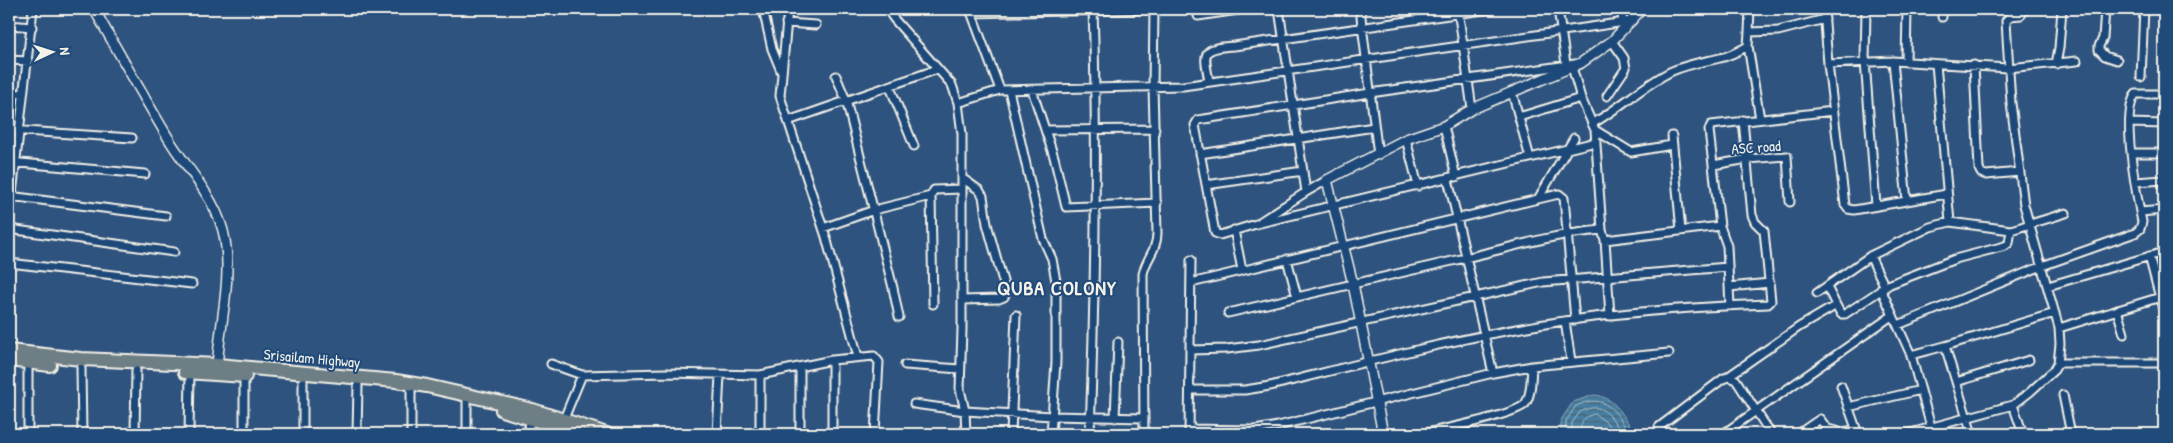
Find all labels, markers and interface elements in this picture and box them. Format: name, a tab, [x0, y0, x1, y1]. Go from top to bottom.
north arrow	[28, 28, 78, 78]
text: N	[56, 47, 75, 56]
street label: ASC road	[1731, 135, 1782, 159]
district label: QUBA COLONY	[997, 274, 1117, 301]
street label: Srisailam Highway	[263, 343, 361, 373]

